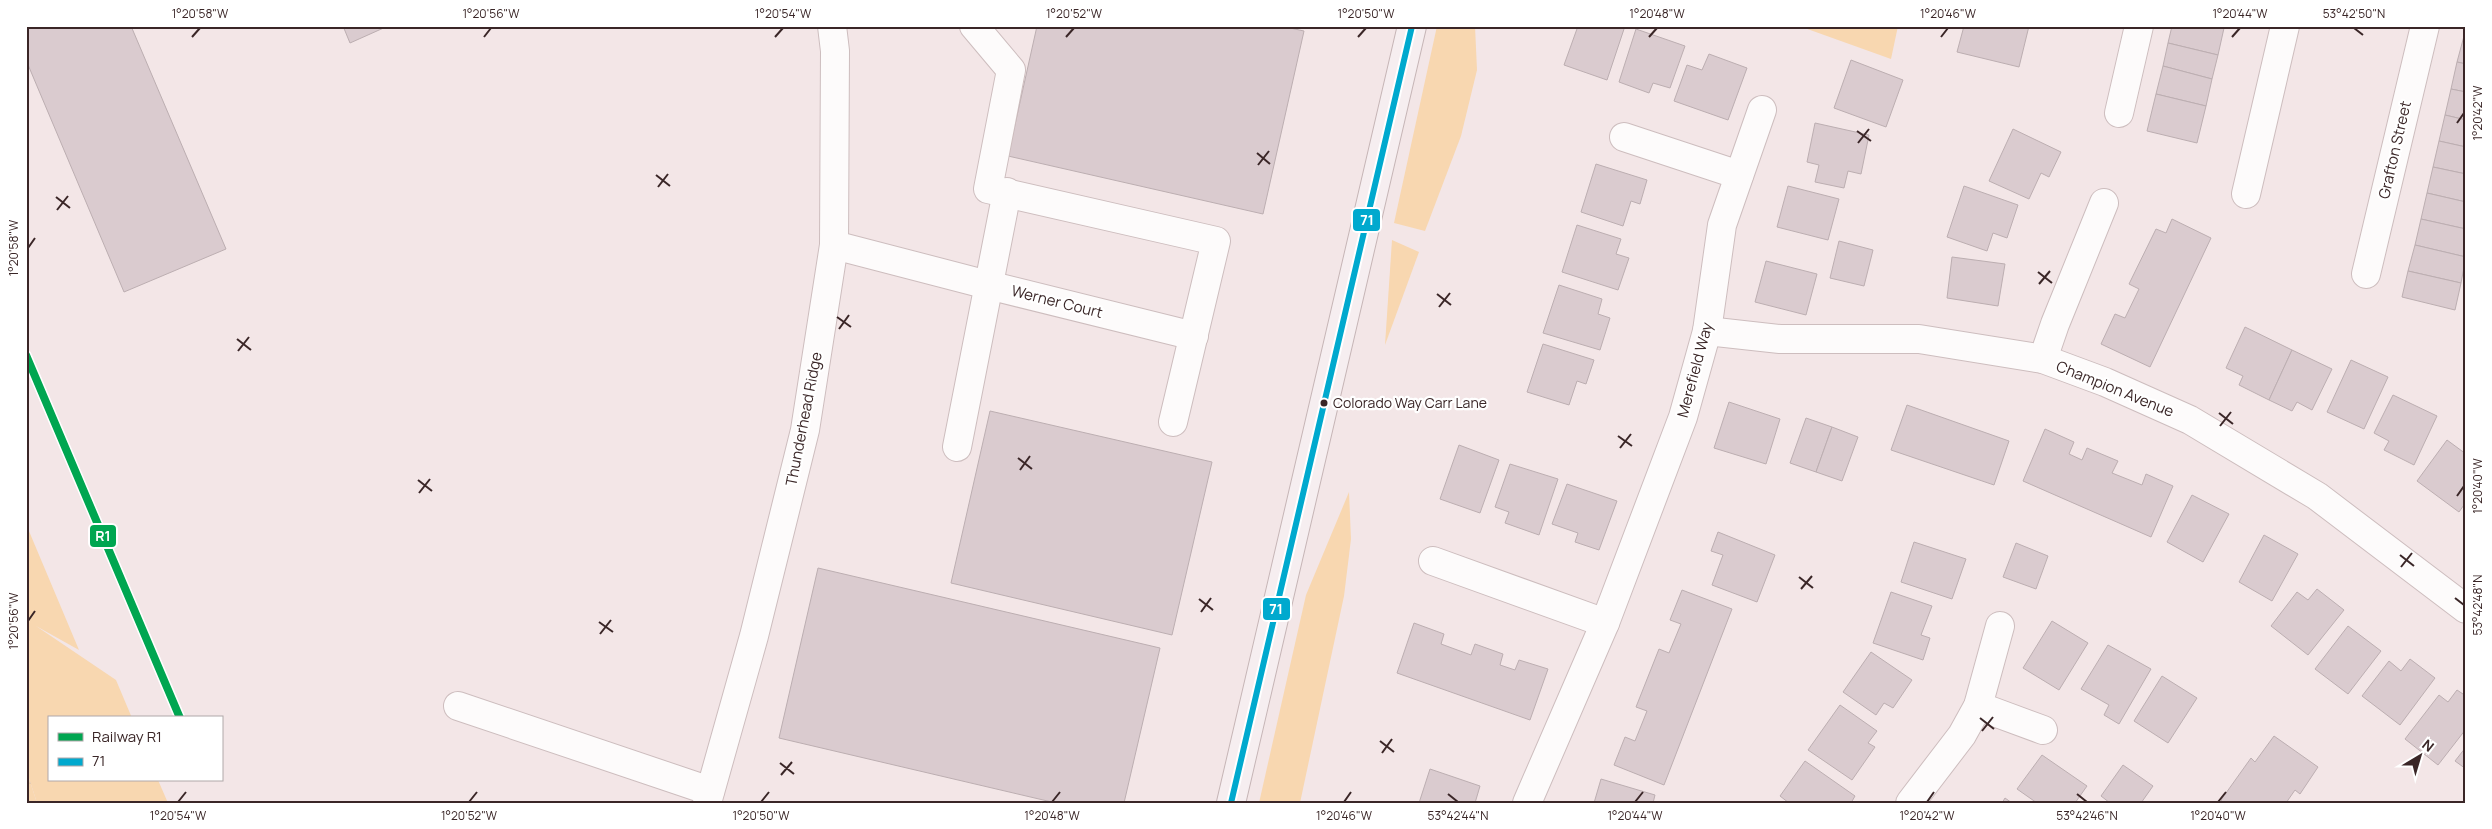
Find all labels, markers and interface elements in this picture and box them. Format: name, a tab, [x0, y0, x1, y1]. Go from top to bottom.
text: 1°20'58"W	[172, 5, 229, 22]
text: 1°20'56"W	[462, 5, 520, 22]
text: 1°20'54"W	[755, 5, 812, 22]
text: 1°20'52"W	[1046, 5, 1103, 22]
text: 1°20'50"W	[1338, 5, 1395, 22]
text: 1°20'48"W	[1629, 5, 1685, 22]
text: 1°20'46"W	[1920, 5, 1977, 22]
text: 1°20'44"W	[2212, 5, 2268, 22]
text: 53°42'50"N	[2323, 5, 2385, 22]
text: 1°20'42"W	[2469, 85, 2486, 141]
street label: Grafton Street	[2373, 99, 2416, 201]
line badge: 71	[1352, 208, 1381, 232]
text: 71	[1360, 210, 1374, 229]
text: 1°20'58"W	[5, 219, 22, 276]
street label: Werner Court	[1009, 280, 1105, 323]
street label: Merefield Way	[1672, 320, 1717, 420]
street label: Thunderhead Ridge	[780, 350, 827, 488]
street label: Champion Avenue	[2053, 355, 2177, 422]
place label: Colorado Way Carr Lane	[1333, 393, 1487, 412]
marker: Colorado Way Carr Lane	[1319, 398, 1329, 408]
text: 1°20'40"W	[2469, 457, 2486, 514]
line badge: R1	[89, 524, 117, 548]
text: R1	[95, 526, 111, 545]
text: 53°42'48"N	[2469, 575, 2486, 635]
text: 1°20'56"W	[5, 592, 22, 650]
line badge: 71	[1262, 597, 1291, 621]
text: 71	[1269, 599, 1283, 618]
legend	[48, 716, 222, 782]
text: Railway R1	[92, 726, 162, 747]
north arrow	[2394, 732, 2444, 782]
text: N	[2418, 735, 2438, 756]
text: 71	[92, 750, 105, 771]
text: 1°20'54"W	[150, 807, 207, 824]
text: 1°20'52"W	[441, 807, 498, 824]
text: 1°20'50"W	[733, 807, 790, 824]
text: 1°20'48"W	[1024, 807, 1080, 824]
text: 1°20'46"W	[1316, 807, 1373, 824]
text: 53°42'44"N	[1428, 807, 1488, 824]
text: 1°20'44"W	[1607, 807, 1663, 824]
text: 1°20'42"W	[1899, 807, 1955, 824]
text: 53°42'46"N	[2056, 807, 2118, 824]
text: 1°20'40"W	[2190, 807, 2247, 824]

